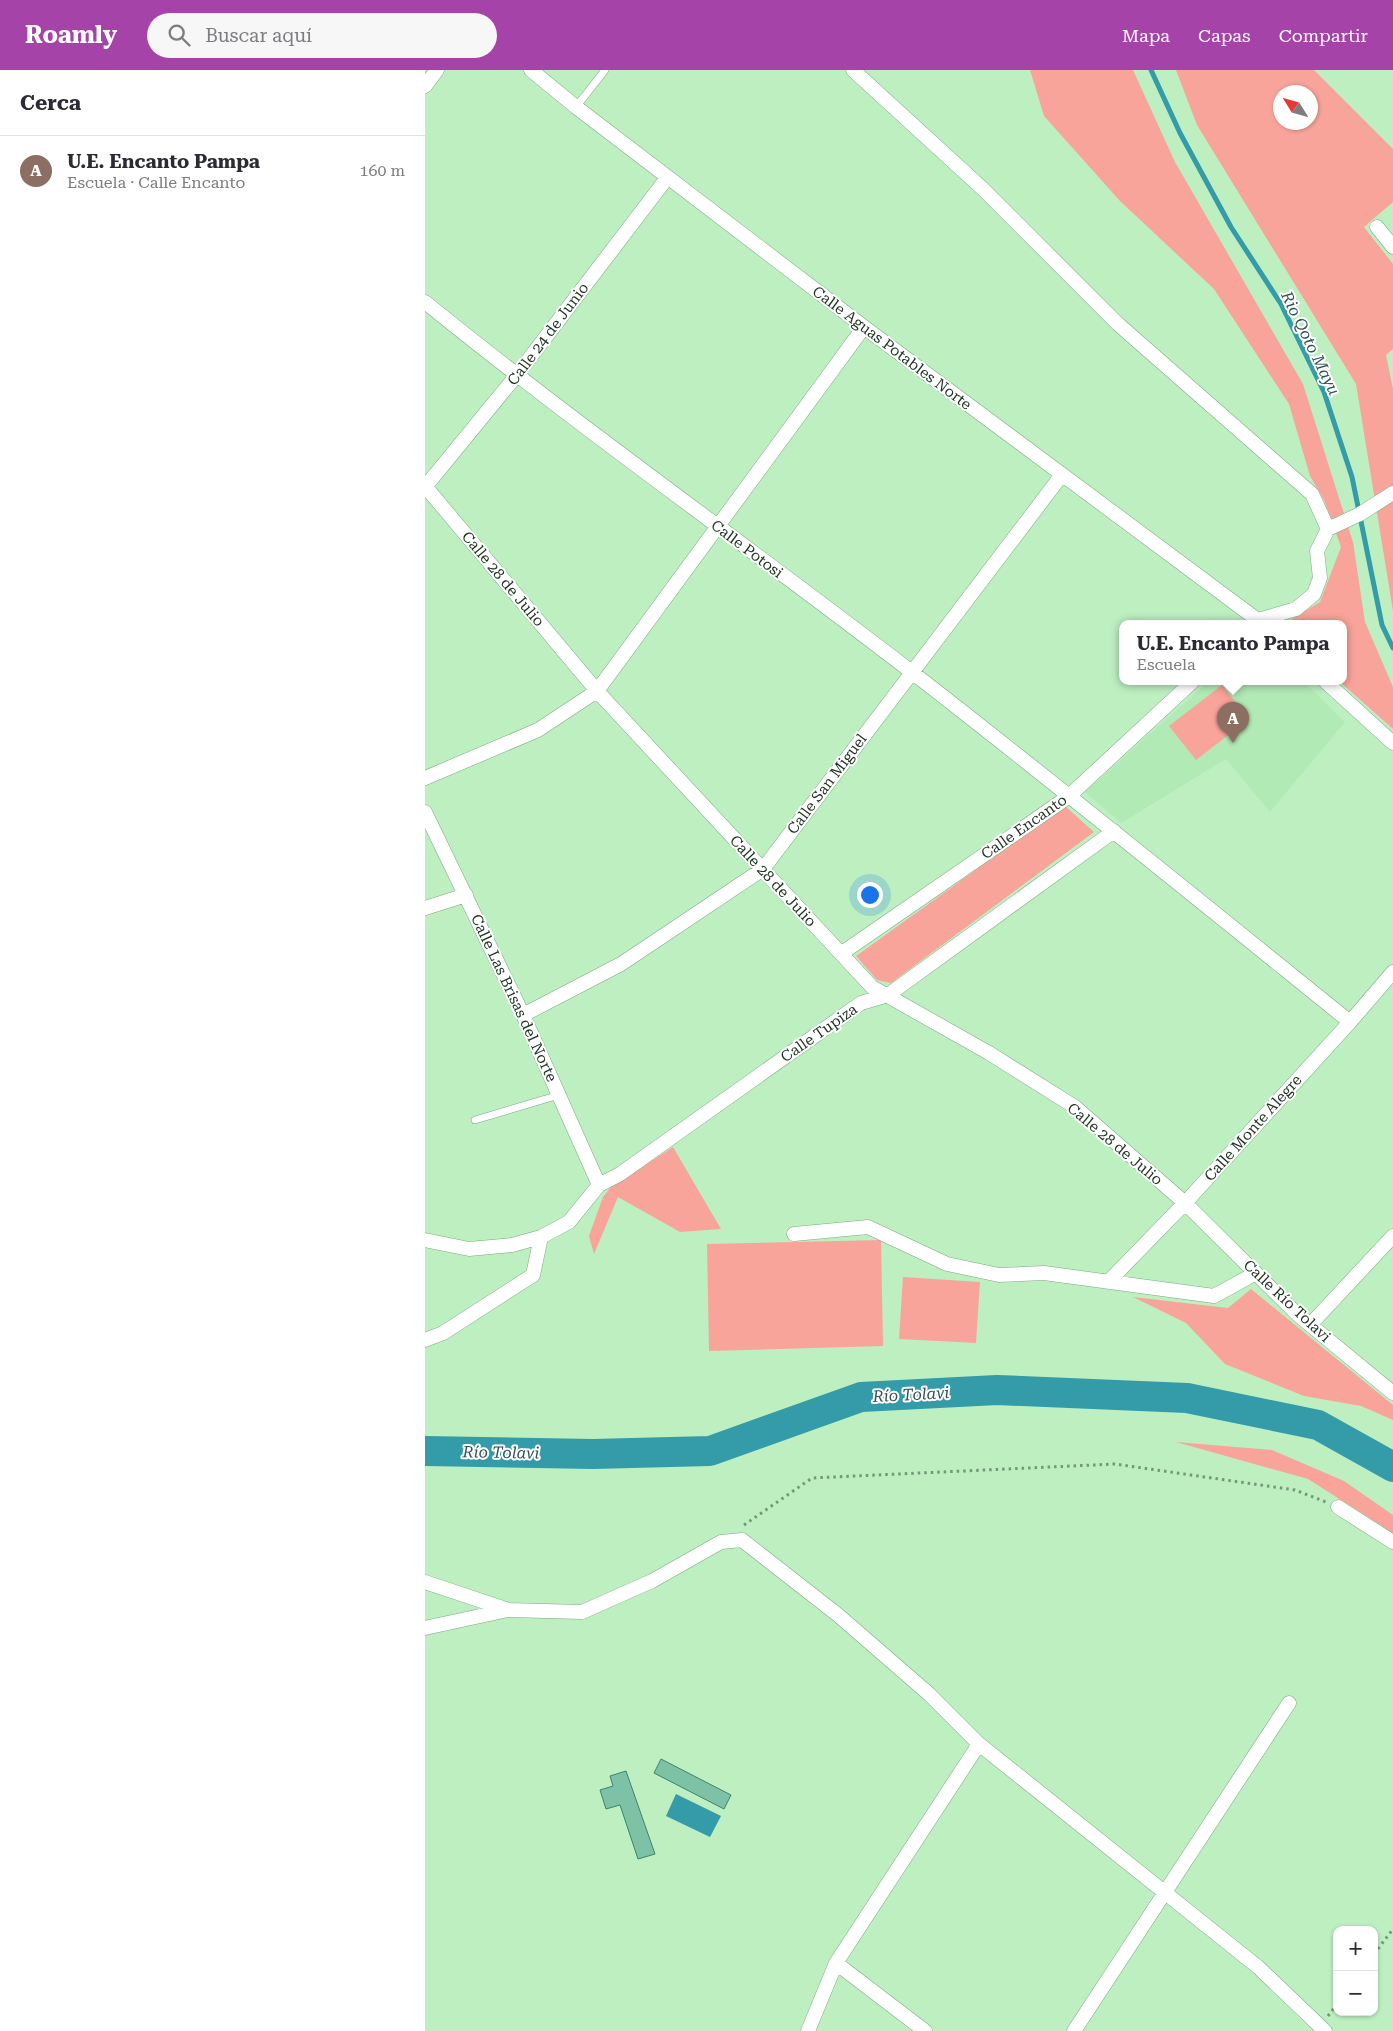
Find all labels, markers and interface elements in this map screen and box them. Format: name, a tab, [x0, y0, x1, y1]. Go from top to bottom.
search box	[147, 13, 497, 58]
text: Roamly	[25, 21, 117, 49]
icon: search	[165, 21, 193, 49]
text: Buscar aquí	[205, 24, 312, 47]
text: Mapa	[1122, 25, 1170, 46]
text: Capas	[1198, 25, 1251, 46]
text: Compartir	[1279, 25, 1368, 46]
north arrow	[1273, 85, 1318, 130]
text: Cerca	[20, 91, 81, 115]
text: U.E. Encanto Pampa	[67, 150, 260, 173]
text: A	[30, 161, 42, 180]
text: 160 m	[359, 161, 405, 180]
text: Escuela · Calle Encanto	[67, 173, 245, 192]
street label: Calle 24 de Junio	[504, 279, 592, 389]
street label: Calle Aguas Potables Norte	[809, 282, 975, 414]
water label: Rio Qoto Mayu	[1277, 287, 1344, 398]
street label: Calle Potosi	[708, 516, 787, 582]
street label: Calle 28 de Julio	[458, 528, 548, 630]
popup	[1119, 620, 1347, 685]
text: U.E. Encanto Pampa	[1136, 632, 1330, 655]
text: Escuela	[1136, 655, 1196, 674]
pin: A	[1217, 702, 1249, 743]
street label: Calle San Miguel	[783, 730, 871, 838]
street label: Calle Encanto	[978, 791, 1070, 863]
street label: Calle 28 de Julio	[726, 831, 820, 931]
your location	[857, 882, 883, 908]
street label: Calle Las Brisas del Norte	[467, 911, 561, 1085]
street label: Calle Tupiza	[777, 1000, 861, 1066]
street label: Calle Monte Alegre	[1200, 1071, 1306, 1185]
street label: Calle 28 de Julio	[1064, 1099, 1166, 1189]
street label: Calle Río Tolavi	[1240, 1256, 1334, 1346]
water label: Río Tolavi	[871, 1383, 950, 1406]
water label: Río Tolavi	[462, 1442, 539, 1463]
map controls	[1333, 1926, 1378, 2016]
button: +	[1333, 1926, 1378, 1971]
button: −	[1333, 1971, 1378, 2016]

